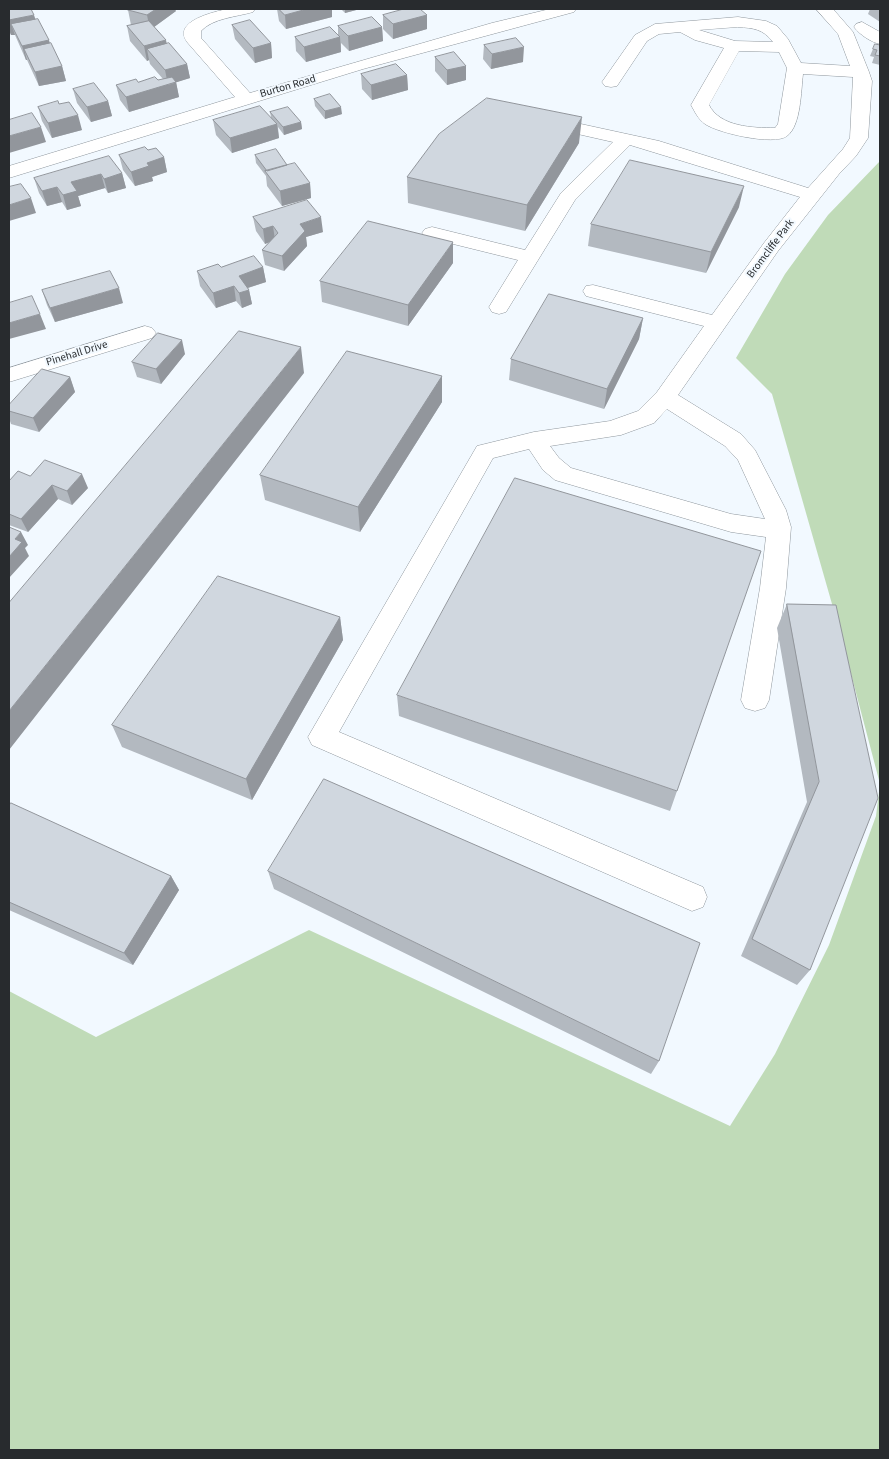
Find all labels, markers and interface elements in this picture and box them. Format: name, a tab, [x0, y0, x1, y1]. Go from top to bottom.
street label: Burton Road	[258, 73, 318, 101]
street label: Bromcliffe Park	[745, 217, 797, 281]
street label: Pinehall Drive	[45, 338, 109, 370]

